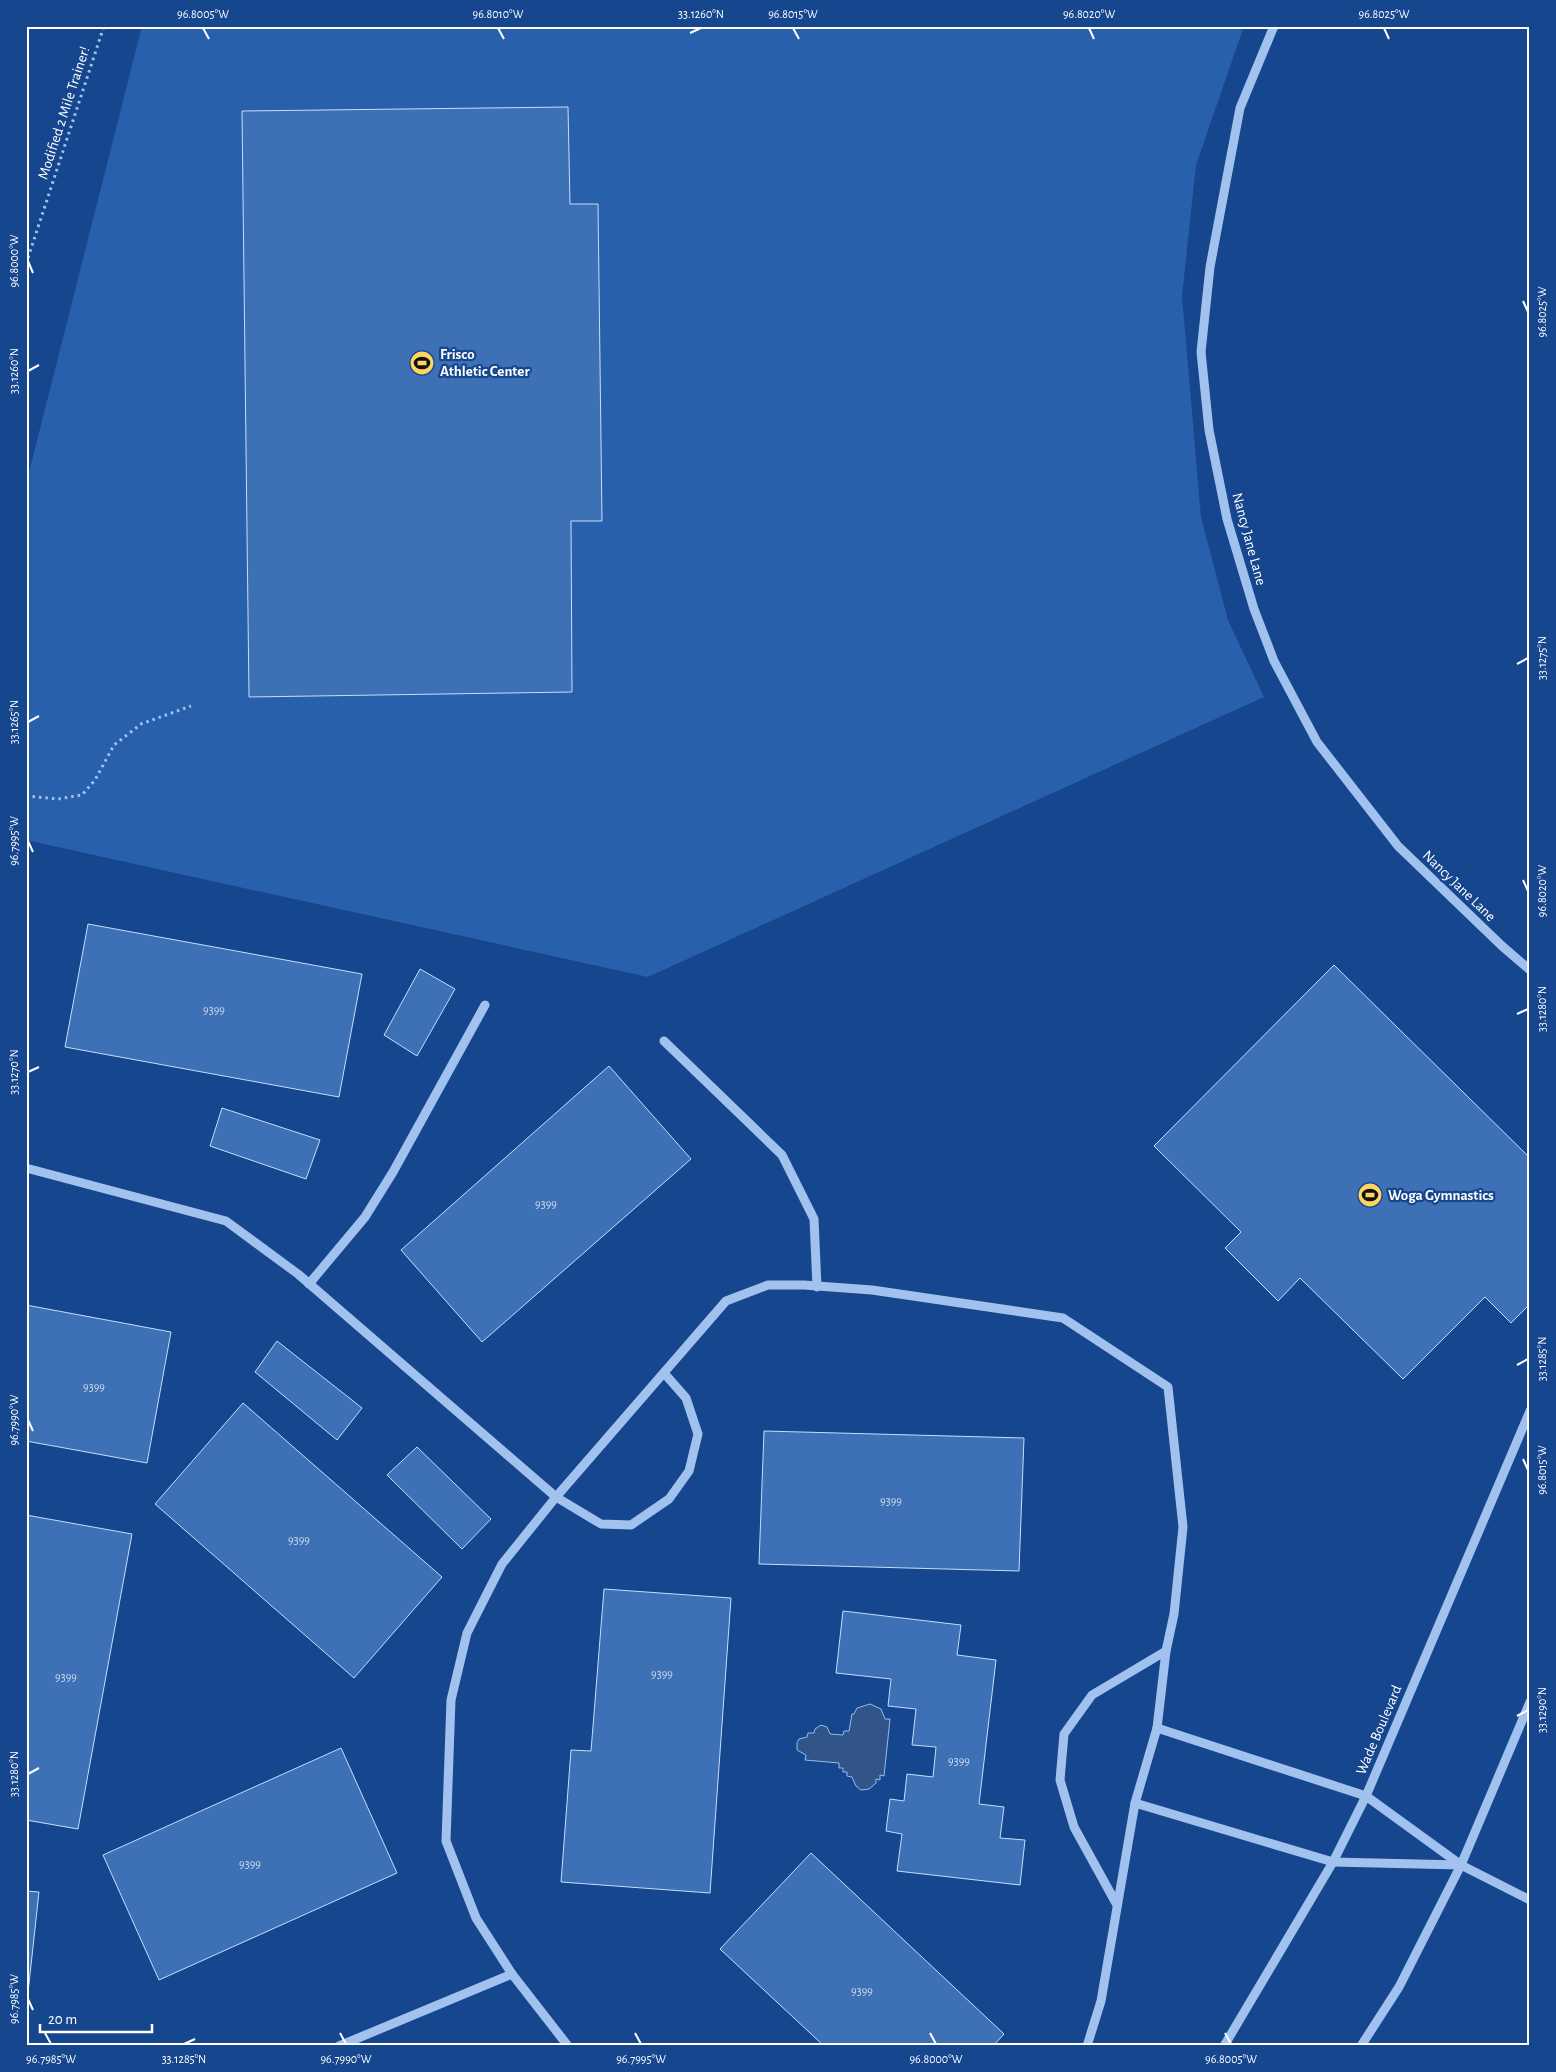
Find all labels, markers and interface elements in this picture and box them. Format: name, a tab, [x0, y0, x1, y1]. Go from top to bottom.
text: 96.8005°W	[177, 8, 229, 20]
text: 96.8010°W	[473, 8, 524, 20]
text: 33.1260°N	[678, 8, 724, 20]
text: 96.8015°W	[768, 8, 818, 20]
text: 96.8020°W	[1063, 8, 1115, 20]
text: 96.8025°W	[1359, 8, 1410, 20]
street label: Modified 2 Mile Trainer!	[35, 45, 93, 181]
text: 96.8000°W	[8, 234, 20, 288]
text: 96.8025°W	[1536, 286, 1548, 337]
place label: Frisco Athletic Center	[440, 347, 530, 379]
text: 33.1260°N	[8, 348, 20, 394]
sports icon: Frisco Athletic Center	[409, 350, 435, 376]
street label: Nancy Jane Lane	[1229, 491, 1269, 587]
text: 33.1275°N	[1536, 636, 1548, 680]
text: 33.1265°N	[8, 700, 20, 744]
text: 96.7995°W	[8, 816, 20, 866]
street label: Nancy Jane Lane	[1420, 848, 1498, 924]
text: 96.8020°W	[1536, 865, 1548, 917]
text: 33.1280°N	[1536, 986, 1548, 1032]
house number: 9399	[203, 1004, 225, 1016]
text: 33.1270°N	[8, 1049, 20, 1095]
sports icon: Woga Gymnastics	[1357, 1182, 1383, 1208]
place label: Woga Gymnastics	[1388, 1188, 1494, 1203]
house number: 9399	[535, 1198, 557, 1210]
text: 33.1285°N	[1536, 1337, 1548, 1381]
house number: 9399	[83, 1381, 105, 1393]
text: 96.7990°W	[8, 1394, 20, 1446]
text: 96.8015°W	[1536, 1445, 1548, 1495]
house number: 9399	[880, 1495, 902, 1507]
house number: 9399	[288, 1534, 310, 1546]
house number: 9399	[651, 1668, 673, 1680]
house number: 9399	[55, 1671, 77, 1683]
street label: Wade Boulevard	[1353, 1683, 1405, 1777]
text: 33.1290°N	[1536, 1687, 1548, 1733]
text: 33.1280°N	[8, 1751, 20, 1797]
house number: 9399	[948, 1755, 970, 1767]
house number: 9399	[239, 1858, 261, 1870]
text: 96.7985°W	[8, 1974, 20, 2024]
house number: 9399	[851, 1985, 873, 1997]
scale bar	[40, 2002, 152, 2034]
text: 20 m	[48, 2012, 77, 2027]
text: 96.7985°W	[26, 2053, 76, 2065]
text: 33.1285°N	[162, 2053, 206, 2065]
text: 96.7990°W	[320, 2053, 372, 2065]
text: 96.7995°W	[616, 2053, 666, 2065]
text: 96.8000°W	[909, 2053, 963, 2065]
text: 96.8005°W	[1205, 2053, 1257, 2065]

